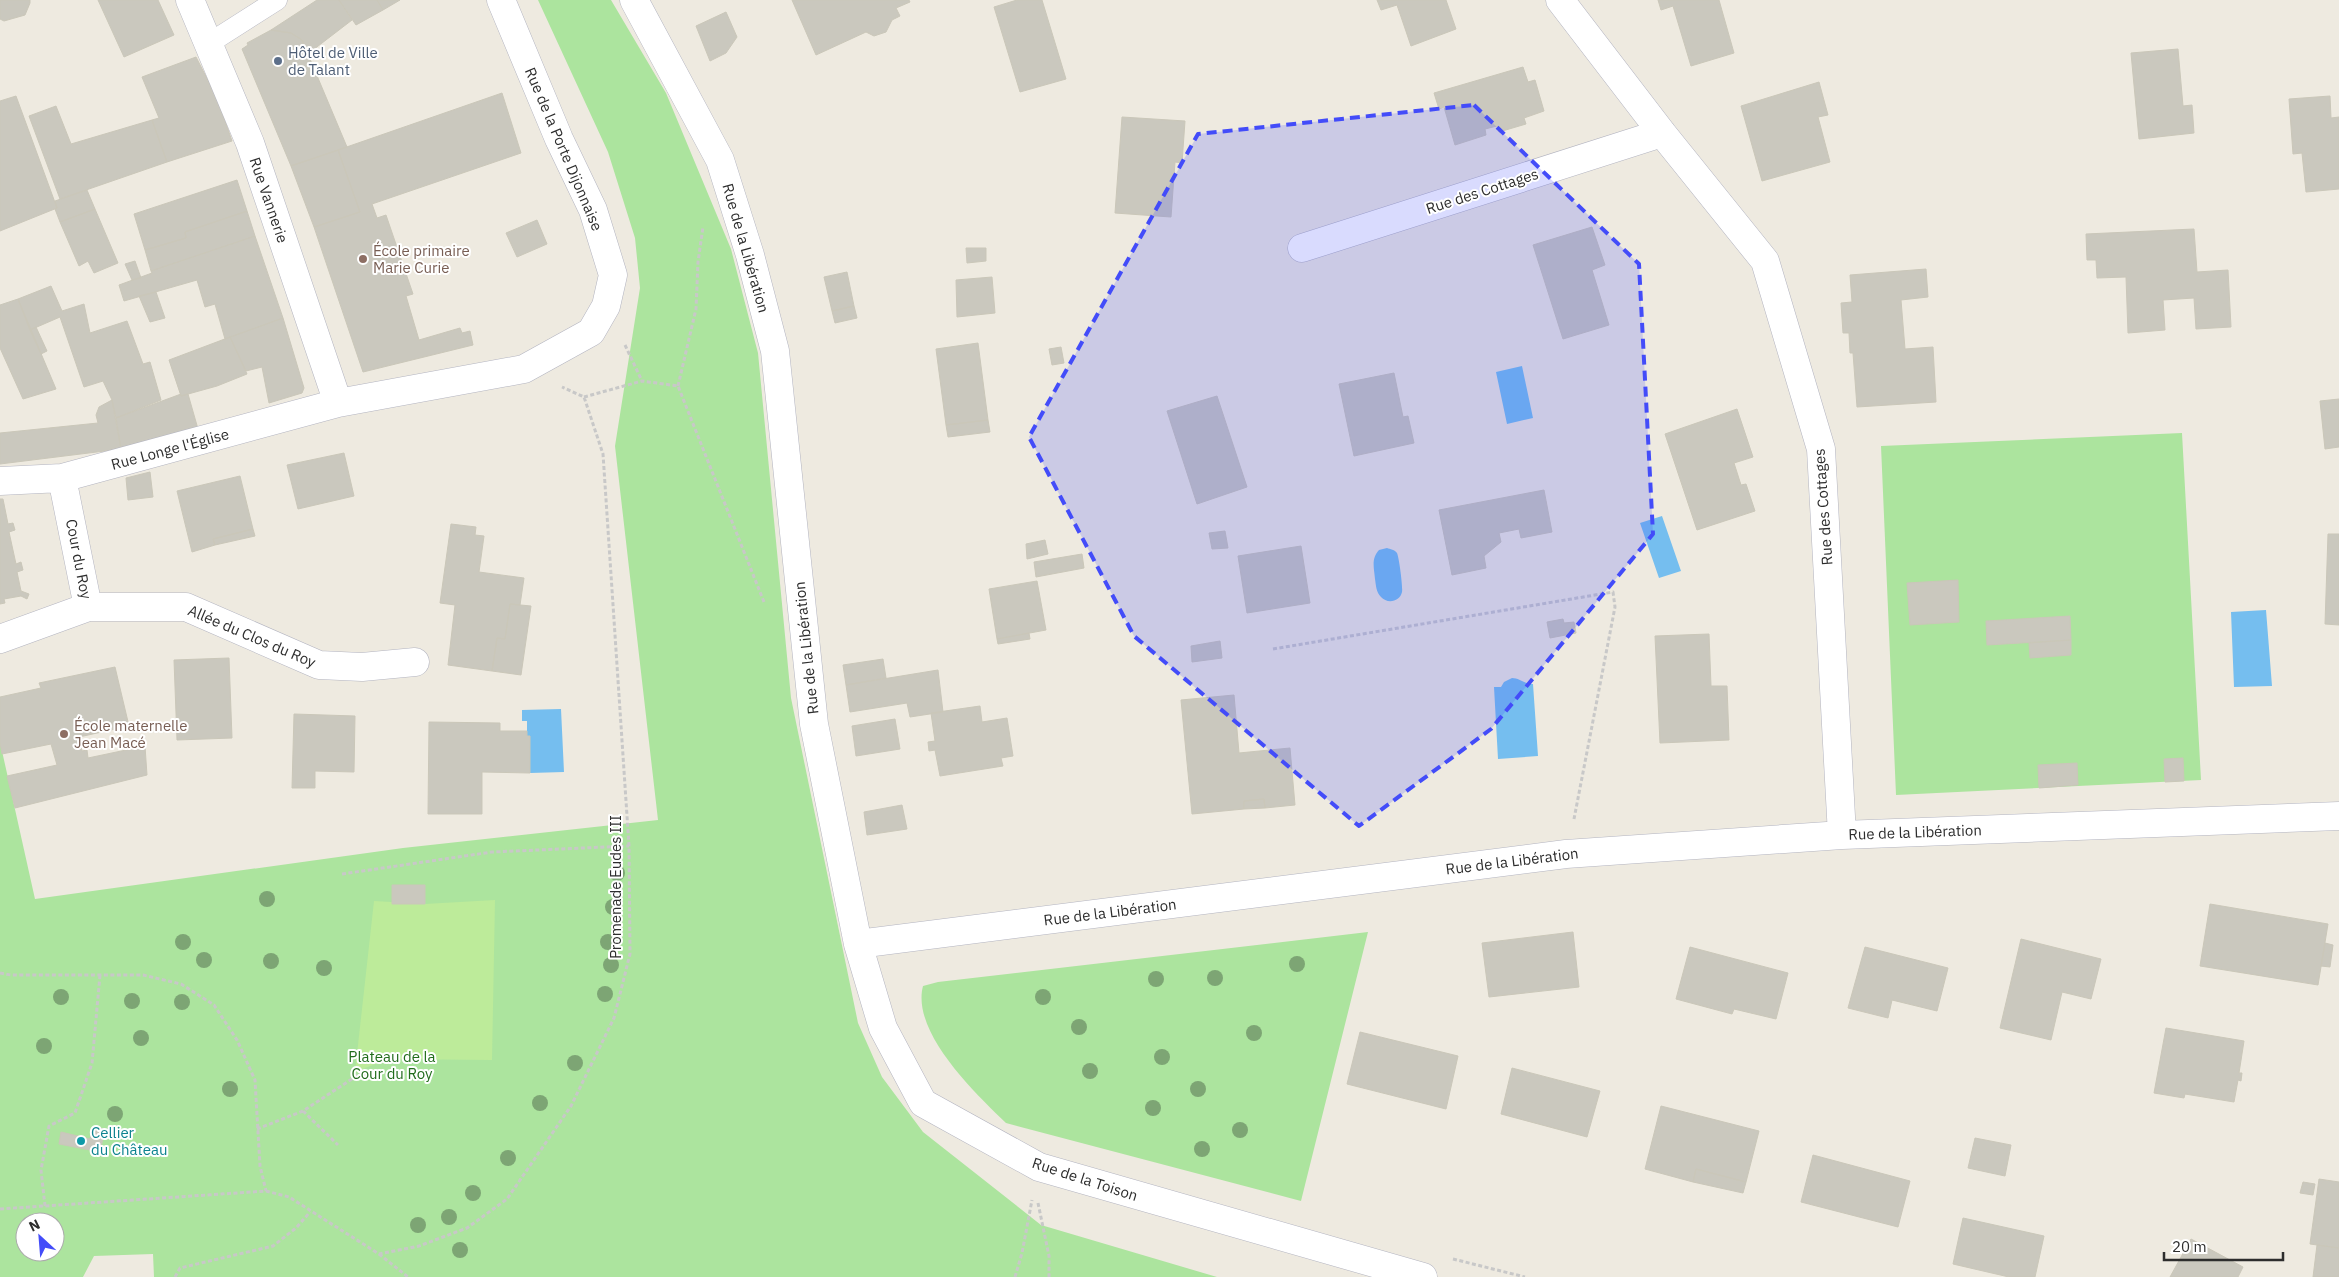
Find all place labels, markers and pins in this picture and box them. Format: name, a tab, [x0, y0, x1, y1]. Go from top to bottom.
place label: Hôtel de Ville de Talant	[288, 43, 378, 79]
marker: Hôtel de Ville de Talant	[272, 55, 284, 67]
place label: École primaire Marie Curie	[373, 241, 470, 277]
marker: École primaire Marie Curie	[357, 253, 369, 265]
place label: École maternelle Jean Macé	[74, 716, 187, 752]
marker: École maternelle Jean Macé	[58, 728, 70, 740]
place label: Cellier du Château	[91, 1123, 168, 1159]
marker: Cellier du Château	[75, 1135, 87, 1147]

